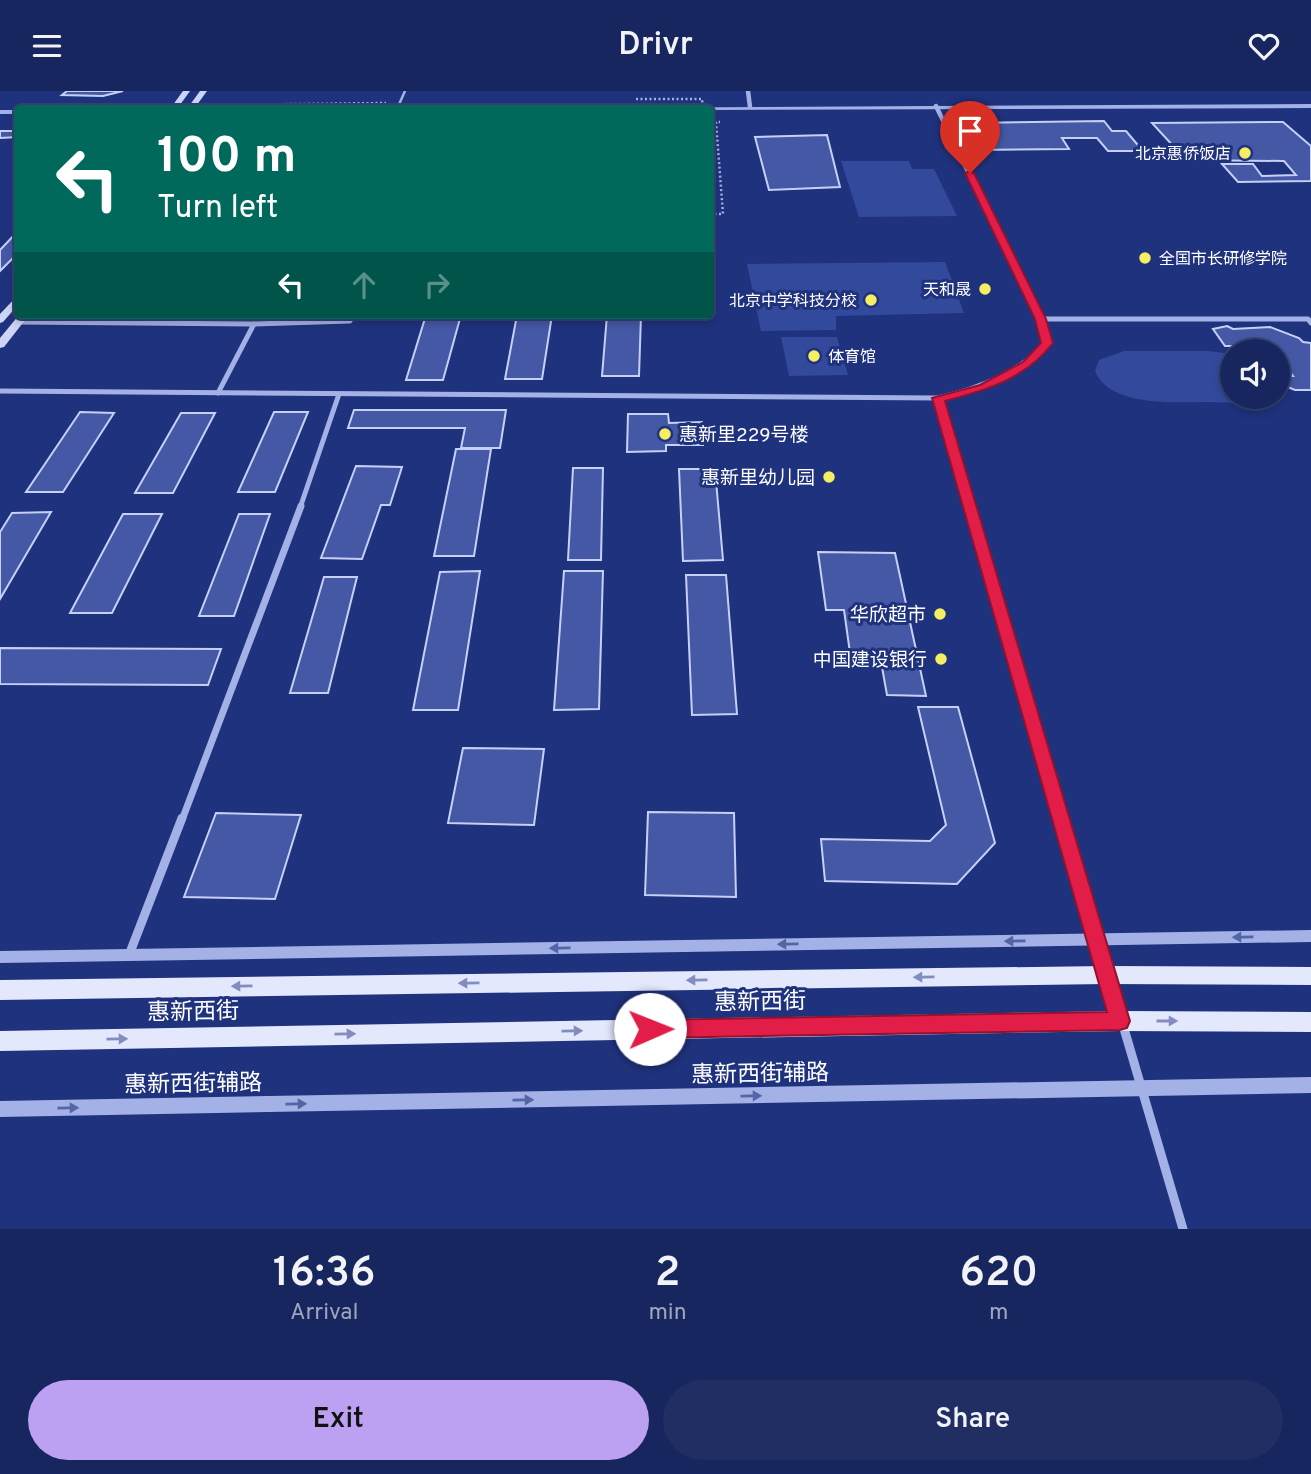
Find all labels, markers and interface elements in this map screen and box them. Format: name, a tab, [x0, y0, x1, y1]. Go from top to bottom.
text: Drivr	[618, 26, 693, 66]
icon: menu	[28, 27, 66, 65]
icon: heart	[1245, 27, 1283, 65]
pin	[940, 101, 1000, 173]
icon: arrive	[951, 112, 989, 150]
text: 100 m	[157, 128, 296, 190]
icon: left	[42, 133, 133, 224]
place label: 北京惠侨饭店	[1135, 145, 1231, 165]
marker: 北京惠侨饭店	[1237, 145, 1253, 161]
text: Turn left	[157, 189, 278, 229]
marker: 全国市长研修学院	[1137, 250, 1153, 266]
place label: 全国市长研修学院	[1159, 250, 1287, 270]
icon: left	[272, 266, 310, 304]
icon: ahead	[345, 266, 383, 304]
icon: right	[418, 266, 456, 304]
place label: 天和晟	[923, 281, 971, 301]
marker: 天和晟	[977, 281, 993, 297]
place label: 北京中学科技分校	[729, 292, 857, 312]
marker: 北京中学科技分校	[863, 292, 879, 308]
map controls	[1220, 339, 1290, 409]
button: sound	[1220, 339, 1290, 409]
marker: 体育馆	[806, 348, 822, 364]
place label: 体育馆	[828, 348, 876, 368]
place label: 惠新里229号楼	[679, 424, 809, 448]
marker: 惠新里229号楼	[657, 426, 673, 442]
place label: 惠新里幼儿园	[701, 467, 815, 491]
marker: 惠新里幼儿园	[821, 469, 837, 485]
place label: 华欣超市	[850, 604, 926, 628]
marker: 华欣超市	[932, 606, 948, 622]
place label: 中国建设银行	[813, 649, 927, 673]
marker: 中国建设银行	[933, 651, 949, 667]
one-way arrow	[1232, 931, 1254, 943]
one-way arrow	[1004, 935, 1026, 947]
one-way arrow	[777, 939, 799, 950]
one-way arrow	[549, 942, 571, 954]
one-way arrow	[913, 972, 935, 983]
one-way arrow	[686, 974, 708, 986]
one-way arrow	[458, 977, 480, 989]
one-way arrow	[231, 980, 253, 992]
street label: 惠新西街	[714, 988, 806, 1019]
position arrow	[613, 992, 687, 1066]
street label: 惠新西街	[147, 998, 239, 1029]
one-way arrow	[1156, 1016, 1178, 1027]
one-way arrow	[561, 1025, 583, 1036]
one-way arrow	[334, 1029, 356, 1040]
one-way arrow	[106, 1033, 128, 1045]
street label: 惠新西街辅路	[691, 1060, 829, 1091]
street label: 惠新西街辅路	[124, 1070, 262, 1101]
one-way arrow	[740, 1090, 762, 1102]
one-way arrow	[512, 1094, 534, 1105]
one-way arrow	[285, 1098, 307, 1109]
one-way arrow	[57, 1102, 79, 1113]
text: 16:36	[273, 1248, 376, 1301]
text: 2	[655, 1248, 680, 1301]
text: 620	[959, 1248, 1038, 1301]
text: Arrival	[290, 1299, 358, 1328]
text: min	[648, 1299, 687, 1328]
text: m	[989, 1299, 1009, 1328]
button: Exit	[28, 1380, 649, 1460]
button: Share	[663, 1380, 1283, 1460]

